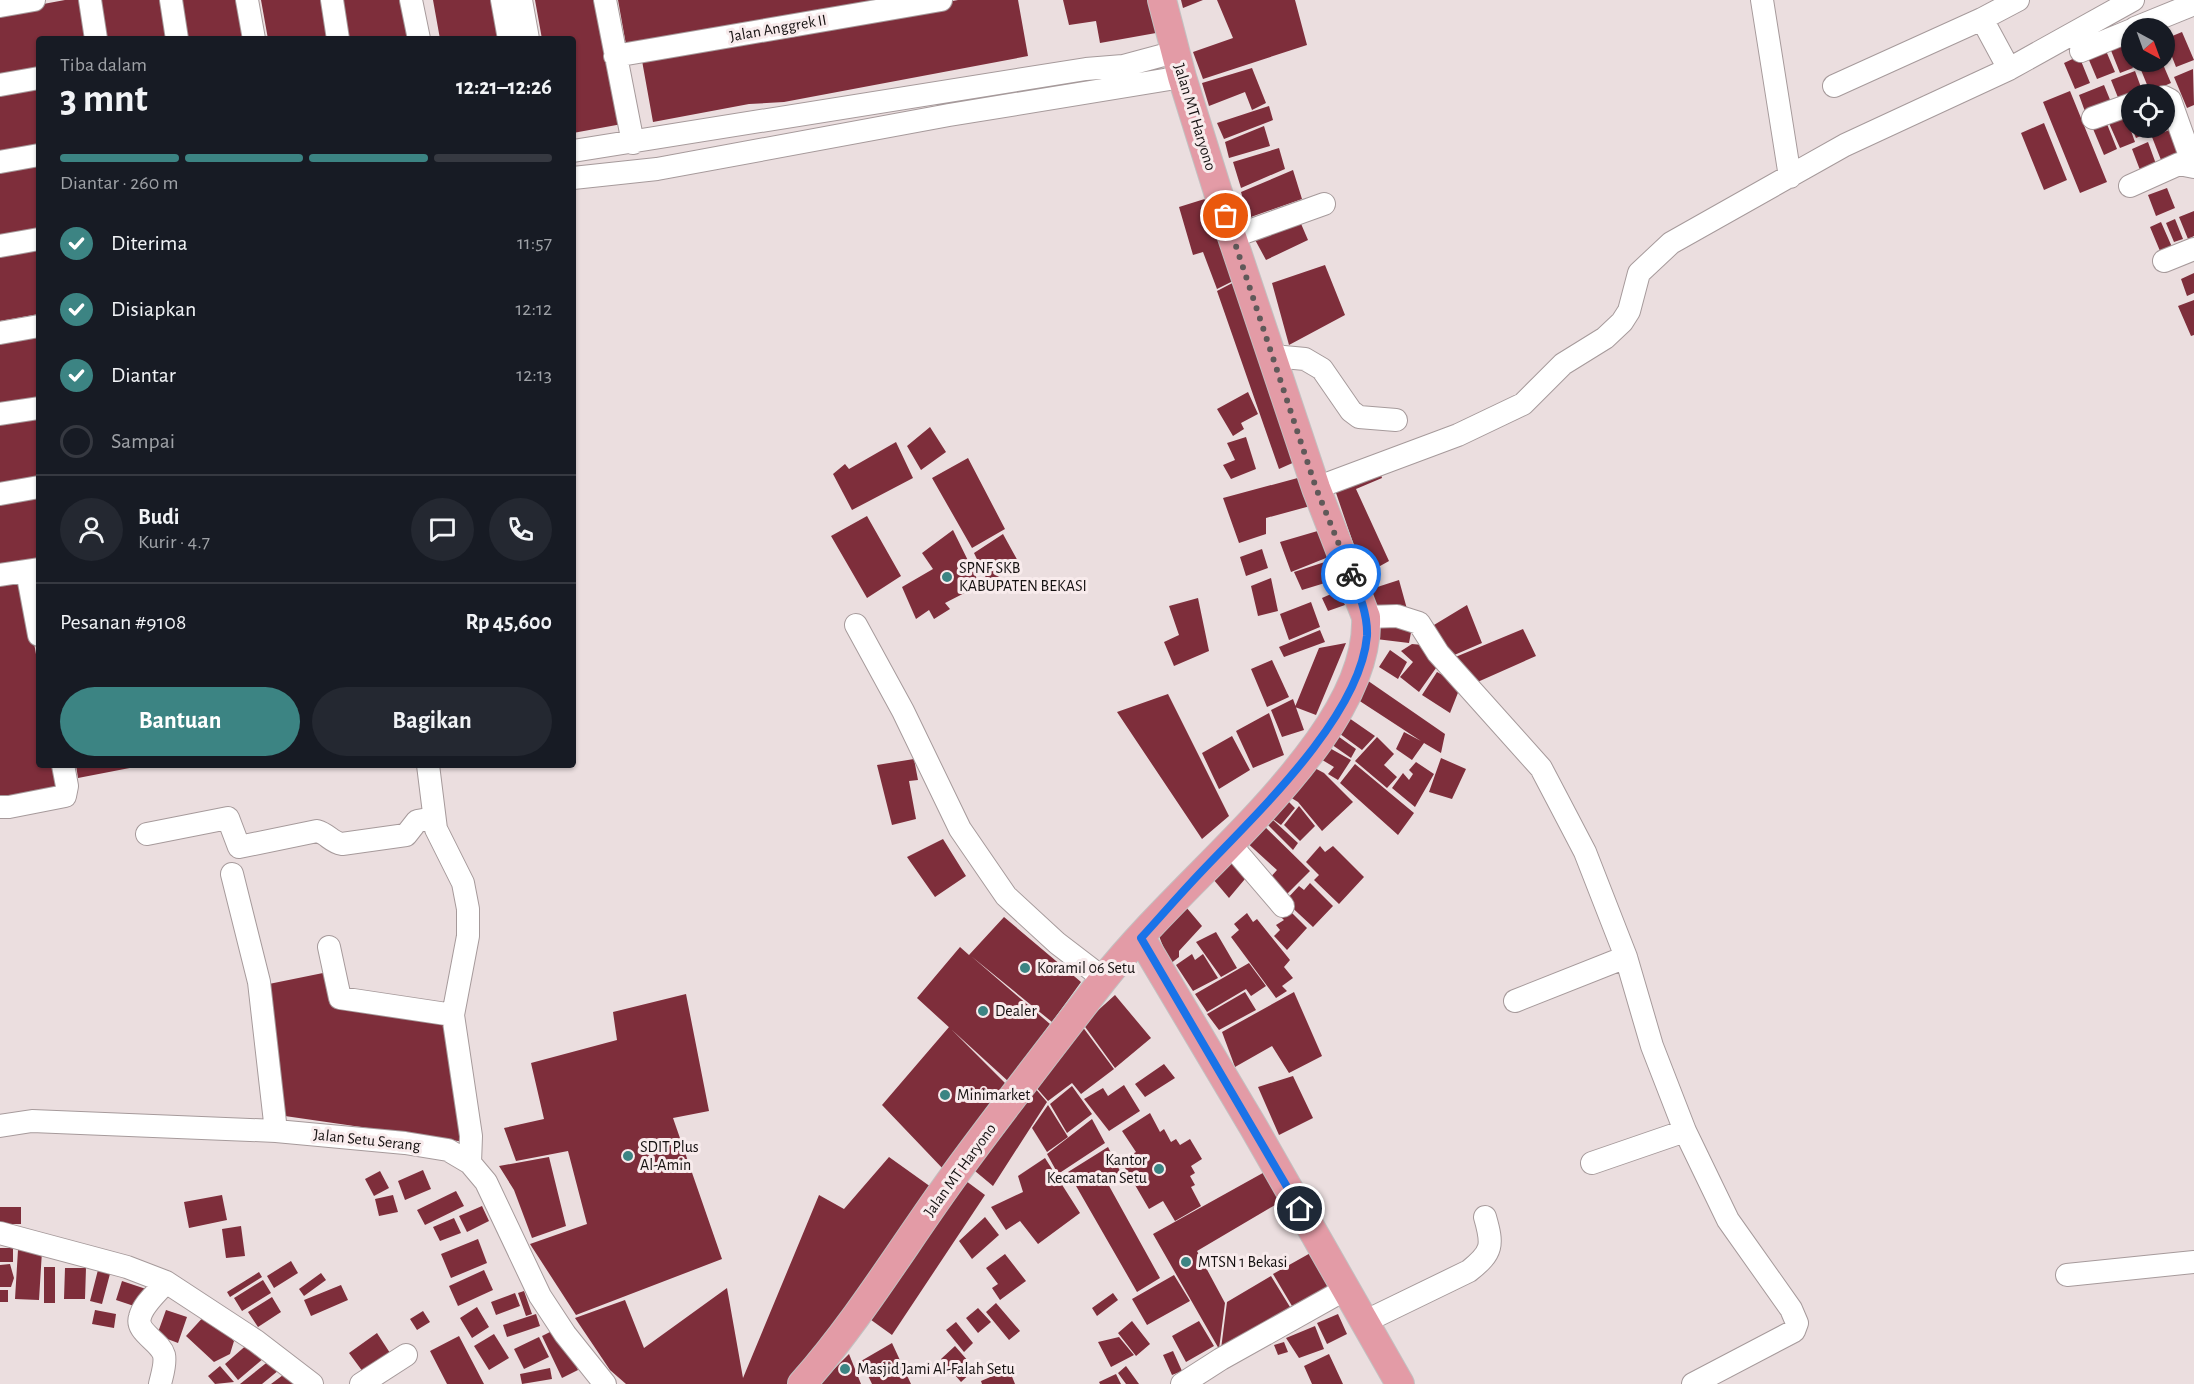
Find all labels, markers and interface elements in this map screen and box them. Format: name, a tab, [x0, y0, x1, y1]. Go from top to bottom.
street label: Jalan Anggrek II	[728, 12, 828, 44]
north arrow	[2121, 18, 2175, 72]
map controls	[2121, 18, 2175, 138]
text: Tiba dalam	[60, 55, 147, 75]
street label: Jalan MT Haryono	[1170, 62, 1219, 173]
text: 12:21–12:26	[456, 76, 552, 98]
text: 3 mnt	[60, 80, 148, 119]
button: locate	[2121, 84, 2175, 138]
text: Diantar · 260 m	[60, 173, 179, 193]
pin	[1200, 190, 1251, 241]
icon: bag	[1209, 199, 1242, 232]
icon: check	[60, 227, 93, 260]
text: Diterima	[111, 232, 188, 254]
text: 11:57	[517, 233, 552, 253]
icon: check	[60, 293, 93, 326]
text: Disiapkan	[111, 298, 196, 320]
text: 12:12	[515, 299, 552, 319]
icon: check	[60, 359, 93, 392]
text: Diantar	[111, 364, 176, 386]
text: 12:13	[516, 365, 552, 385]
text: Sampai	[111, 430, 175, 452]
button: person	[60, 498, 123, 561]
button: chat	[411, 498, 474, 561]
button: phone	[489, 498, 552, 561]
text: Budi	[138, 506, 180, 528]
text: Kurir · 4.7	[138, 532, 210, 552]
courier	[1321, 544, 1381, 604]
icon: bike	[1335, 558, 1368, 591]
place label: SPNF SKB KABUPATEN BEKASI	[959, 560, 1087, 594]
marker: SPNF SKB KABUPATEN BEKASI	[940, 570, 954, 584]
text: Pesanan #9108	[60, 611, 186, 633]
text: Rp 45,600	[466, 611, 552, 633]
button: Bantuan	[60, 687, 300, 756]
button: Bagikan	[312, 687, 552, 756]
place label: Koramil 06 Setu	[1037, 960, 1135, 976]
marker: Koramil 06 Setu	[1018, 961, 1032, 975]
place label: Dealer	[995, 1003, 1037, 1019]
marker: Dealer	[976, 1004, 990, 1018]
place label: Minimarket	[957, 1087, 1030, 1103]
marker: Minimarket	[938, 1088, 952, 1102]
street label: Jalan MT Haryono	[921, 1120, 1000, 1220]
street label: Jalan Setu Serang	[313, 1126, 422, 1154]
place label: SDIT Plus Al-Amin	[640, 1139, 699, 1173]
marker: SDIT Plus Al-Amin	[621, 1149, 635, 1163]
place label: Kantor Kecamatan Setu	[1047, 1152, 1148, 1186]
marker: Kantor Kecamatan Setu	[1152, 1162, 1166, 1176]
pin	[1274, 1183, 1325, 1234]
icon: home	[1283, 1192, 1316, 1225]
place label: MTSN 1 Bekasi	[1198, 1254, 1287, 1270]
marker: MTSN 1 Bekasi	[1179, 1255, 1193, 1269]
place label: Masjid Jami Al-Falah Setu	[857, 1361, 1015, 1378]
marker: Masjid Jami Al-Falah Setu	[838, 1362, 852, 1376]

